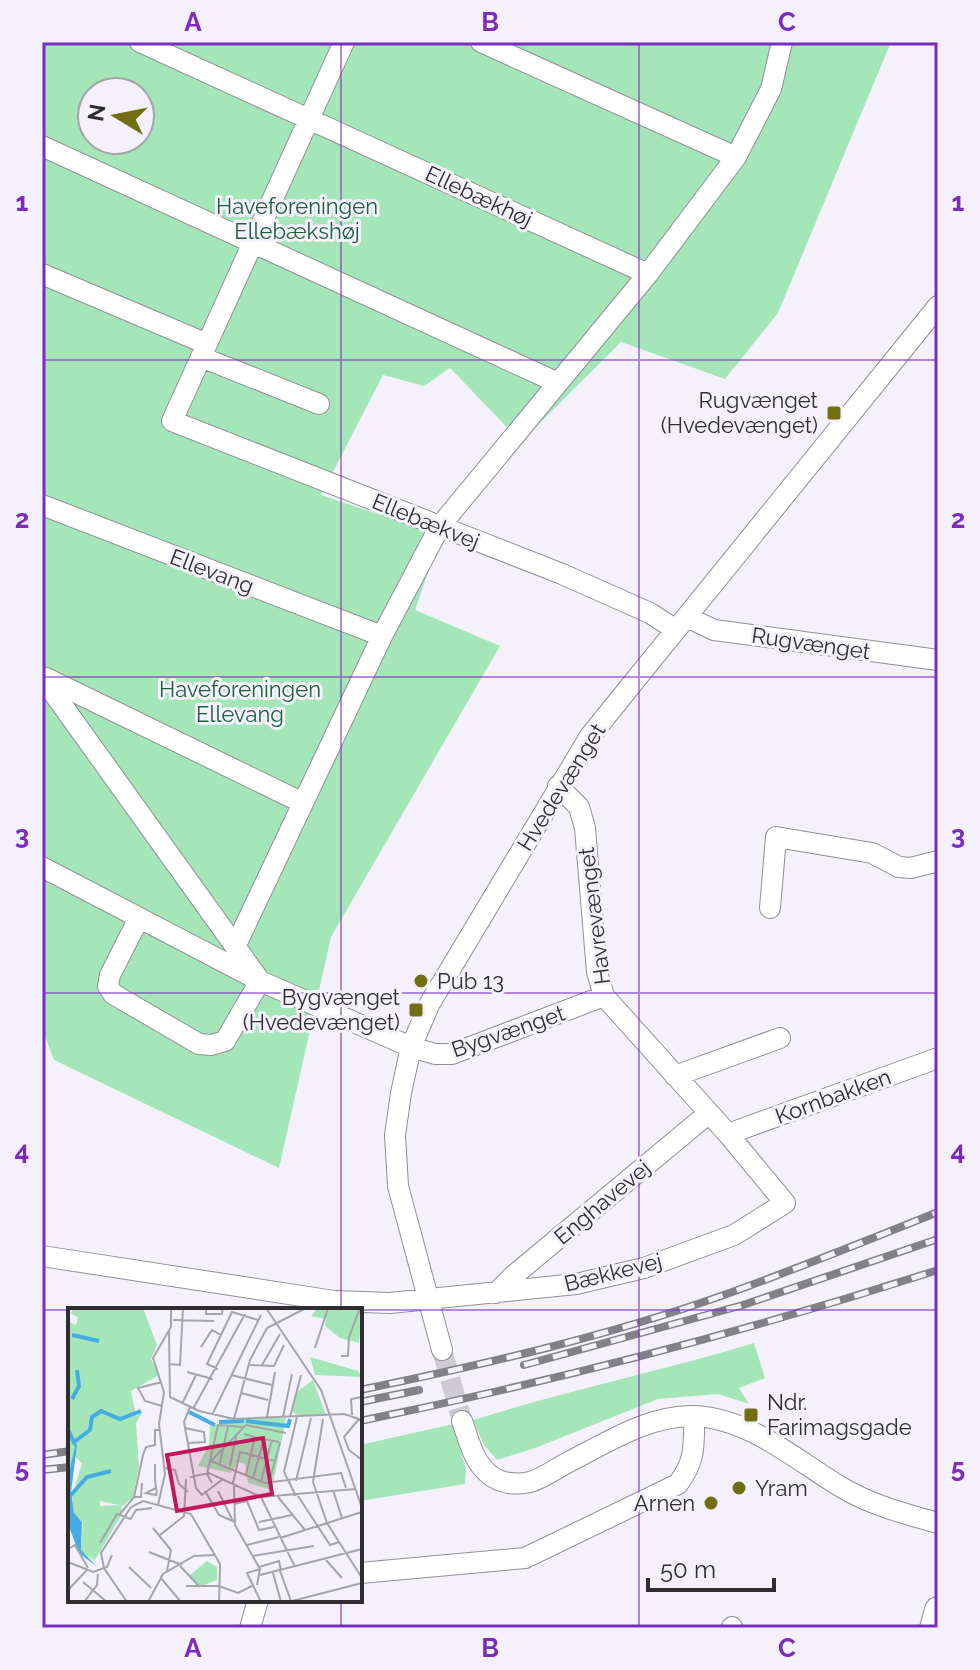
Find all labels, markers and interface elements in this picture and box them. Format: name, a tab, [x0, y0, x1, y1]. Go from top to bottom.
text: A	[184, 7, 202, 37]
text: B	[481, 7, 499, 37]
text: C	[778, 7, 796, 37]
north arrow	[76, 76, 156, 156]
text: N	[82, 102, 111, 123]
street label: Ellebækhøj	[421, 160, 537, 232]
text: 1	[16, 187, 29, 217]
text: 1	[952, 187, 965, 217]
park label: Haveforeningen Ellebækshøj	[216, 193, 378, 244]
place label: Rugvænget (Hvedevænget)	[661, 387, 819, 438]
marker: Rugvænget (Hvedevænget)	[825, 404, 843, 422]
street label: Ellebækvej	[369, 488, 483, 554]
text: 2	[15, 504, 29, 534]
text: 2	[951, 504, 965, 534]
street label: Ellevang	[166, 543, 258, 599]
street label: Rugvænget	[750, 622, 873, 664]
park label: Haveforeningen Ellevang	[159, 676, 321, 727]
street label: Hvedevænget	[511, 718, 611, 856]
text: 3	[15, 820, 29, 850]
text: 3	[951, 820, 965, 850]
street label: Havrevænget	[573, 845, 615, 986]
place label: Pub 13	[437, 968, 504, 994]
marker: Pub 13	[412, 972, 430, 990]
place label: Bygvænget (Hvedevænget)	[243, 984, 401, 1035]
street label: Bygvænget	[448, 999, 569, 1063]
marker: Bygvænget (Hvedevænget)	[407, 1001, 425, 1019]
street label: Kornbakken	[772, 1063, 894, 1129]
text: 4	[15, 1136, 29, 1166]
text: 4	[951, 1136, 965, 1166]
street label: Enghavevej	[549, 1154, 655, 1250]
street label: Bækkevej	[561, 1247, 665, 1297]
inset map	[68, 1308, 362, 1602]
place label: Ndr. Farimagsgade	[767, 1389, 912, 1440]
marker: Ndr. Farimagsgade	[742, 1406, 760, 1424]
text: 5	[15, 1453, 29, 1483]
text: 5	[951, 1453, 965, 1483]
place label: Yram	[755, 1475, 808, 1501]
marker: Yram	[730, 1479, 748, 1497]
place label: Arnen	[634, 1490, 695, 1516]
marker: Arnen	[702, 1494, 720, 1512]
scale bar	[648, 1542, 774, 1592]
text: 50 m	[660, 1555, 716, 1584]
text: A	[184, 1633, 202, 1663]
text: B	[481, 1633, 499, 1663]
text: C	[778, 1633, 796, 1663]

